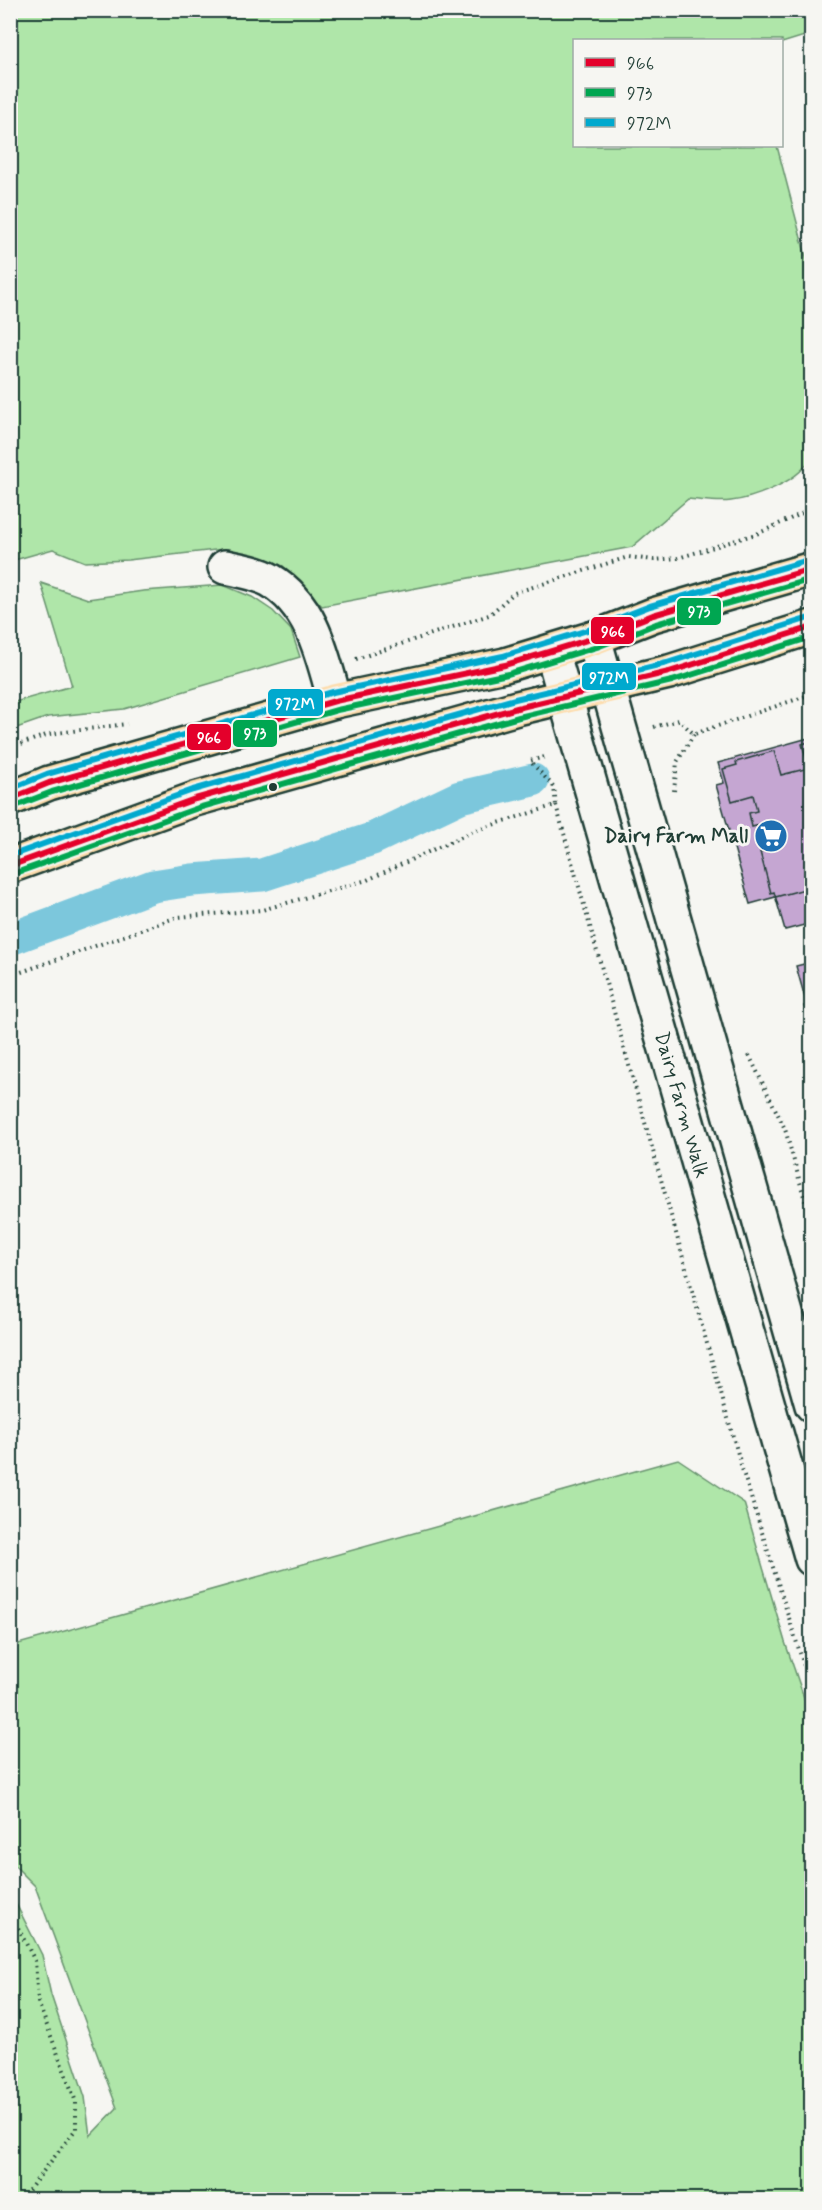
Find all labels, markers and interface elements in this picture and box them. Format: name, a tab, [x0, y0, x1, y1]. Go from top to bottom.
legend	[573, 39, 783, 147]
text: 966	[627, 52, 654, 76]
text: 973	[627, 82, 652, 106]
text: 972M	[627, 112, 671, 136]
line badge: 973	[676, 597, 722, 626]
text: 973	[688, 602, 711, 623]
line badge: 966	[590, 616, 635, 645]
text: 966	[601, 622, 626, 643]
line badge: 972M	[581, 662, 637, 691]
text: 972M	[589, 668, 629, 689]
line badge: 972M	[267, 688, 324, 717]
text: 972M	[275, 694, 315, 715]
line badge: 973	[232, 719, 278, 748]
line badge: 966	[186, 723, 232, 751]
text: 973	[244, 724, 267, 745]
text: 966	[197, 728, 222, 749]
unlabelled marker	[267, 781, 279, 793]
supermarket icon: Dairy Farm Mall	[753, 818, 789, 854]
place label: Dairy Farm Mall	[604, 823, 748, 850]
street label: Dairy Farm Walk	[647, 1029, 715, 1181]

